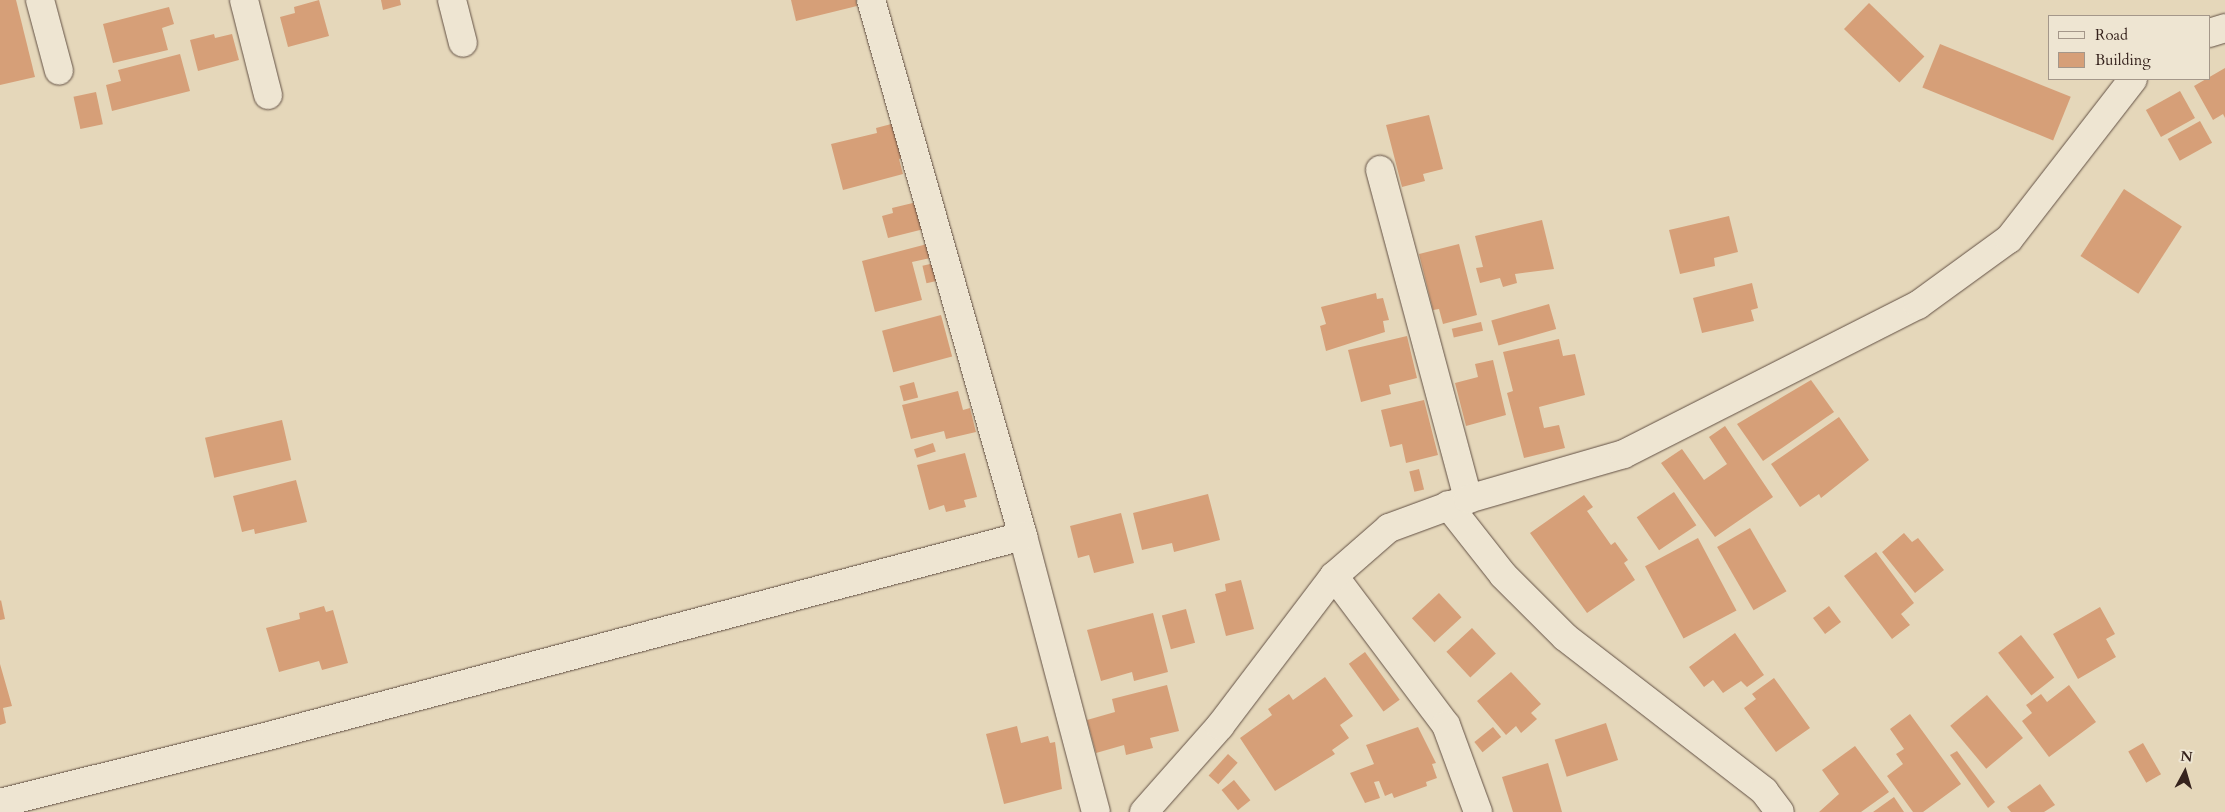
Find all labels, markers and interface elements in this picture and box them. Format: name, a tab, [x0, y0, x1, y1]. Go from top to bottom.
legend	[2048, 15, 2210, 80]
text: Road	[2095, 25, 2128, 45]
text: Building	[2095, 50, 2151, 70]
north arrow	[2160, 747, 2210, 797]
text: N	[2180, 747, 2194, 767]

